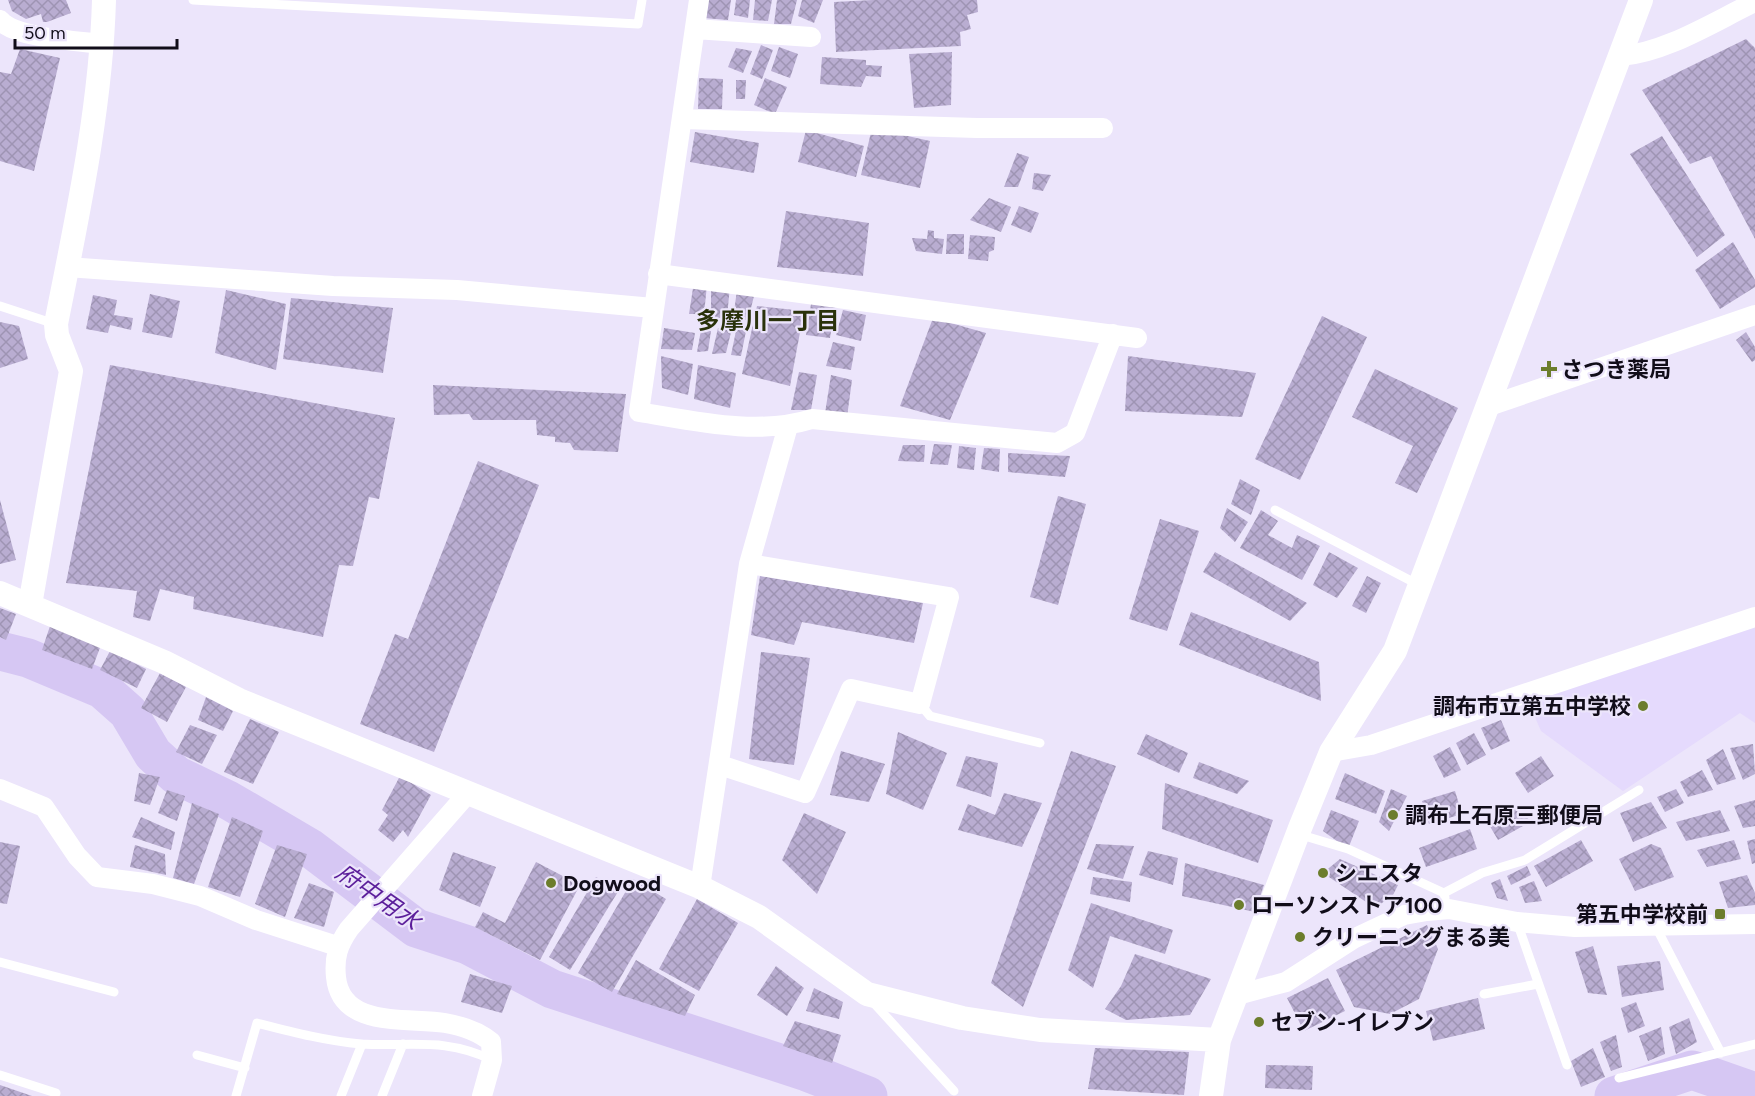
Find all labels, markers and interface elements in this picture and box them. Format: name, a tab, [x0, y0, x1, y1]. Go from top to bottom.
scale bar	[15, 12, 177, 50]
text: 50 m	[24, 22, 66, 44]
district label: 多摩川一丁目	[696, 306, 840, 335]
place label: さつき薬局	[1561, 356, 1671, 383]
marker: さつき薬局	[1542, 362, 1556, 376]
place label: 調布市立第五中学校	[1433, 693, 1631, 720]
marker: 調布市立第五中学校	[1636, 699, 1650, 713]
place label: 調布上石原三郵便局	[1405, 802, 1603, 829]
marker: 調布上石原三郵便局	[1386, 808, 1400, 822]
water label: 府中用水	[331, 857, 428, 938]
place label: シエスタ	[1335, 860, 1423, 887]
marker: シエスタ	[1316, 866, 1330, 880]
place label: Dogwood	[563, 870, 661, 897]
marker: Dogwood	[544, 876, 558, 890]
place label: ローソンストア100	[1251, 892, 1442, 919]
marker: ローソンストア100	[1232, 898, 1246, 912]
place label: 第五中学校前	[1576, 901, 1708, 928]
marker: 第五中学校前	[1713, 907, 1727, 921]
place label: クリーニングまる美	[1312, 924, 1510, 951]
marker: クリーニングまる美	[1293, 930, 1307, 944]
place label: セブン-イレブン	[1271, 1009, 1434, 1036]
marker: セブン-イレブン	[1252, 1015, 1266, 1029]

